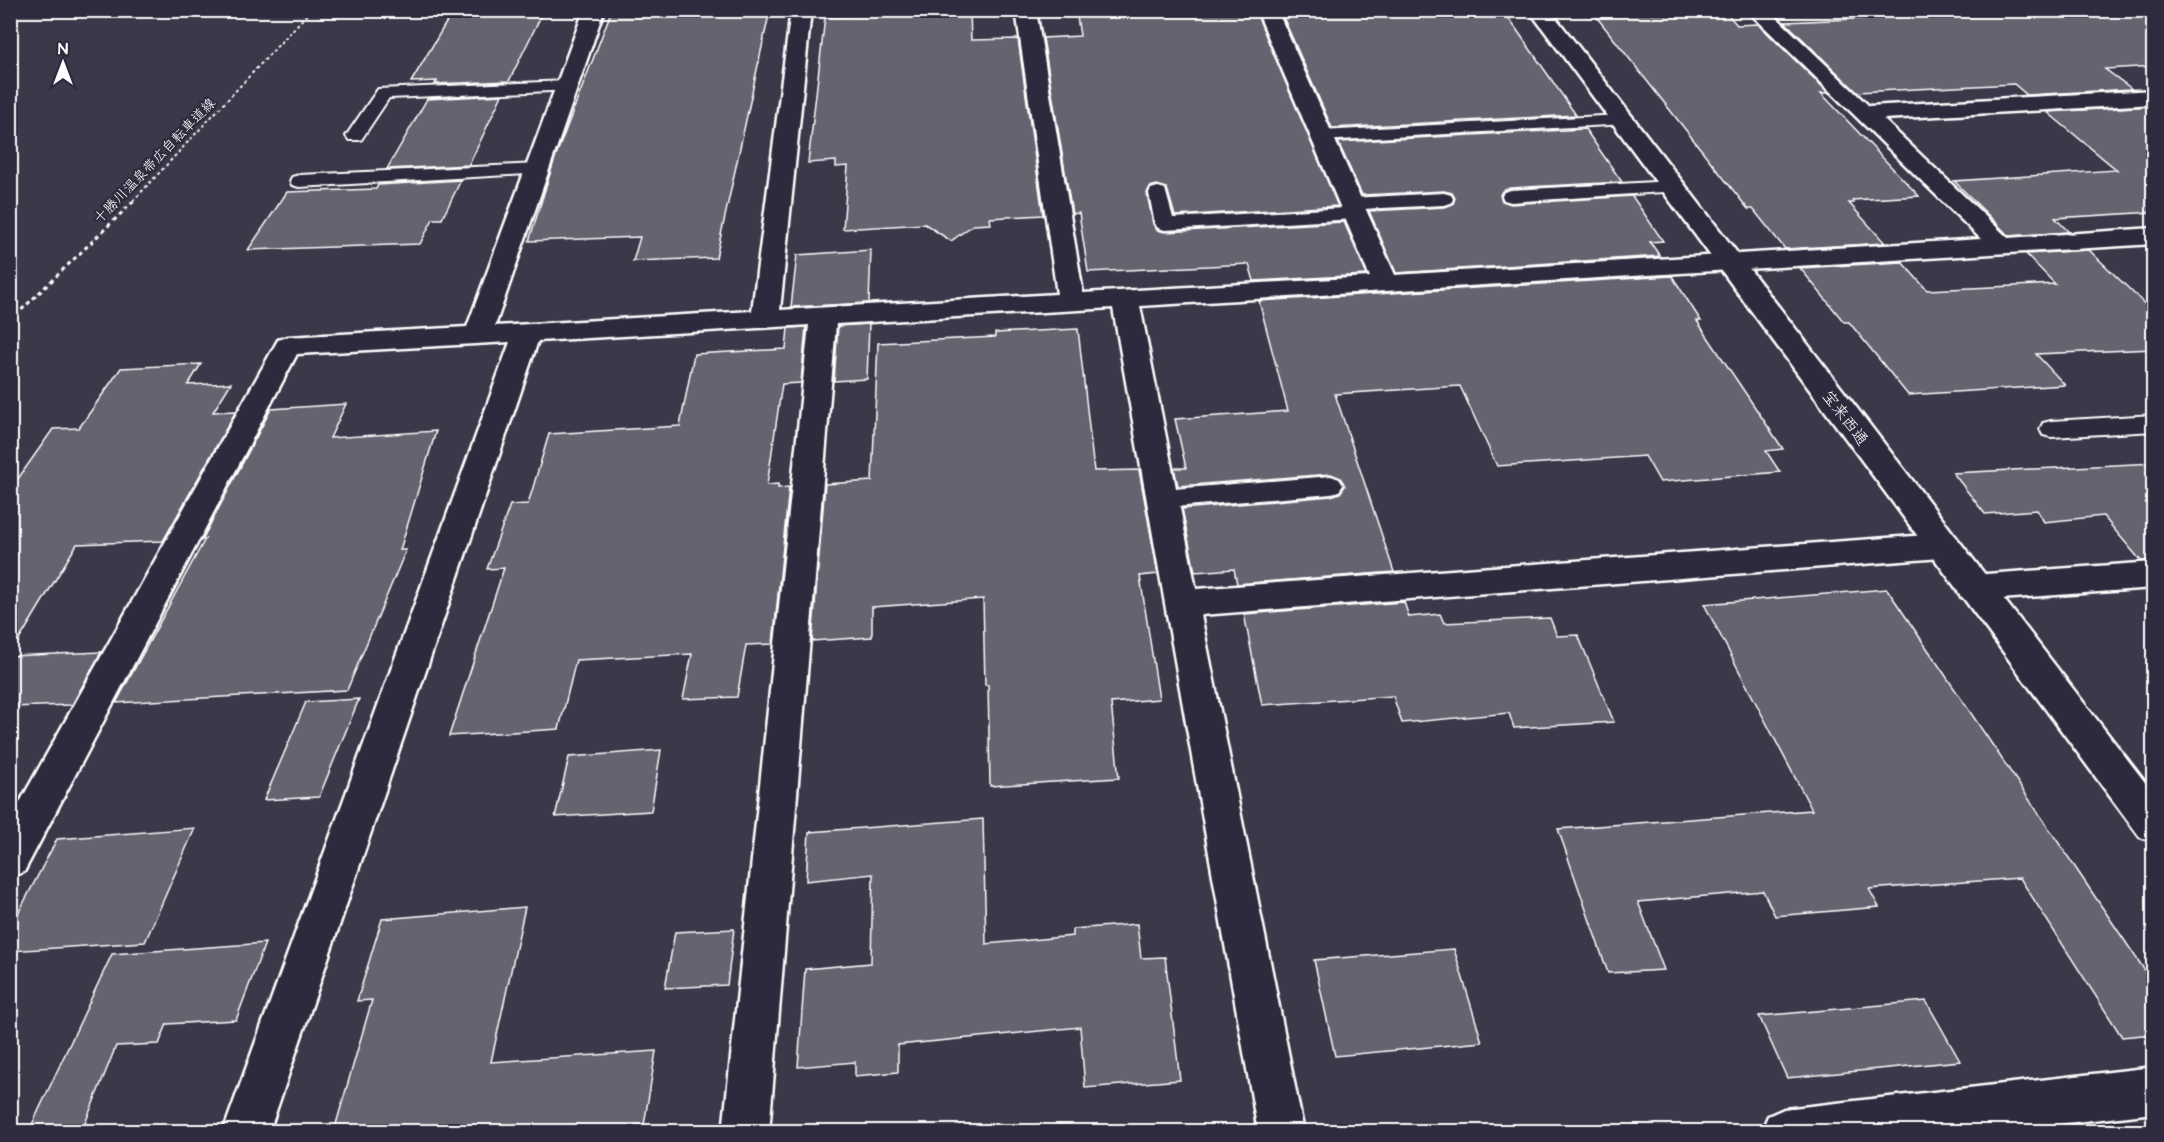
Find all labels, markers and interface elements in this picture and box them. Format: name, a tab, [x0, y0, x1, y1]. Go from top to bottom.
north arrow	[33, 33, 93, 93]
text: N	[58, 38, 68, 60]
street label: 十勝川温泉帯広自転車道線	[89, 94, 221, 228]
street label: 宝来西通	[1817, 386, 1873, 450]

